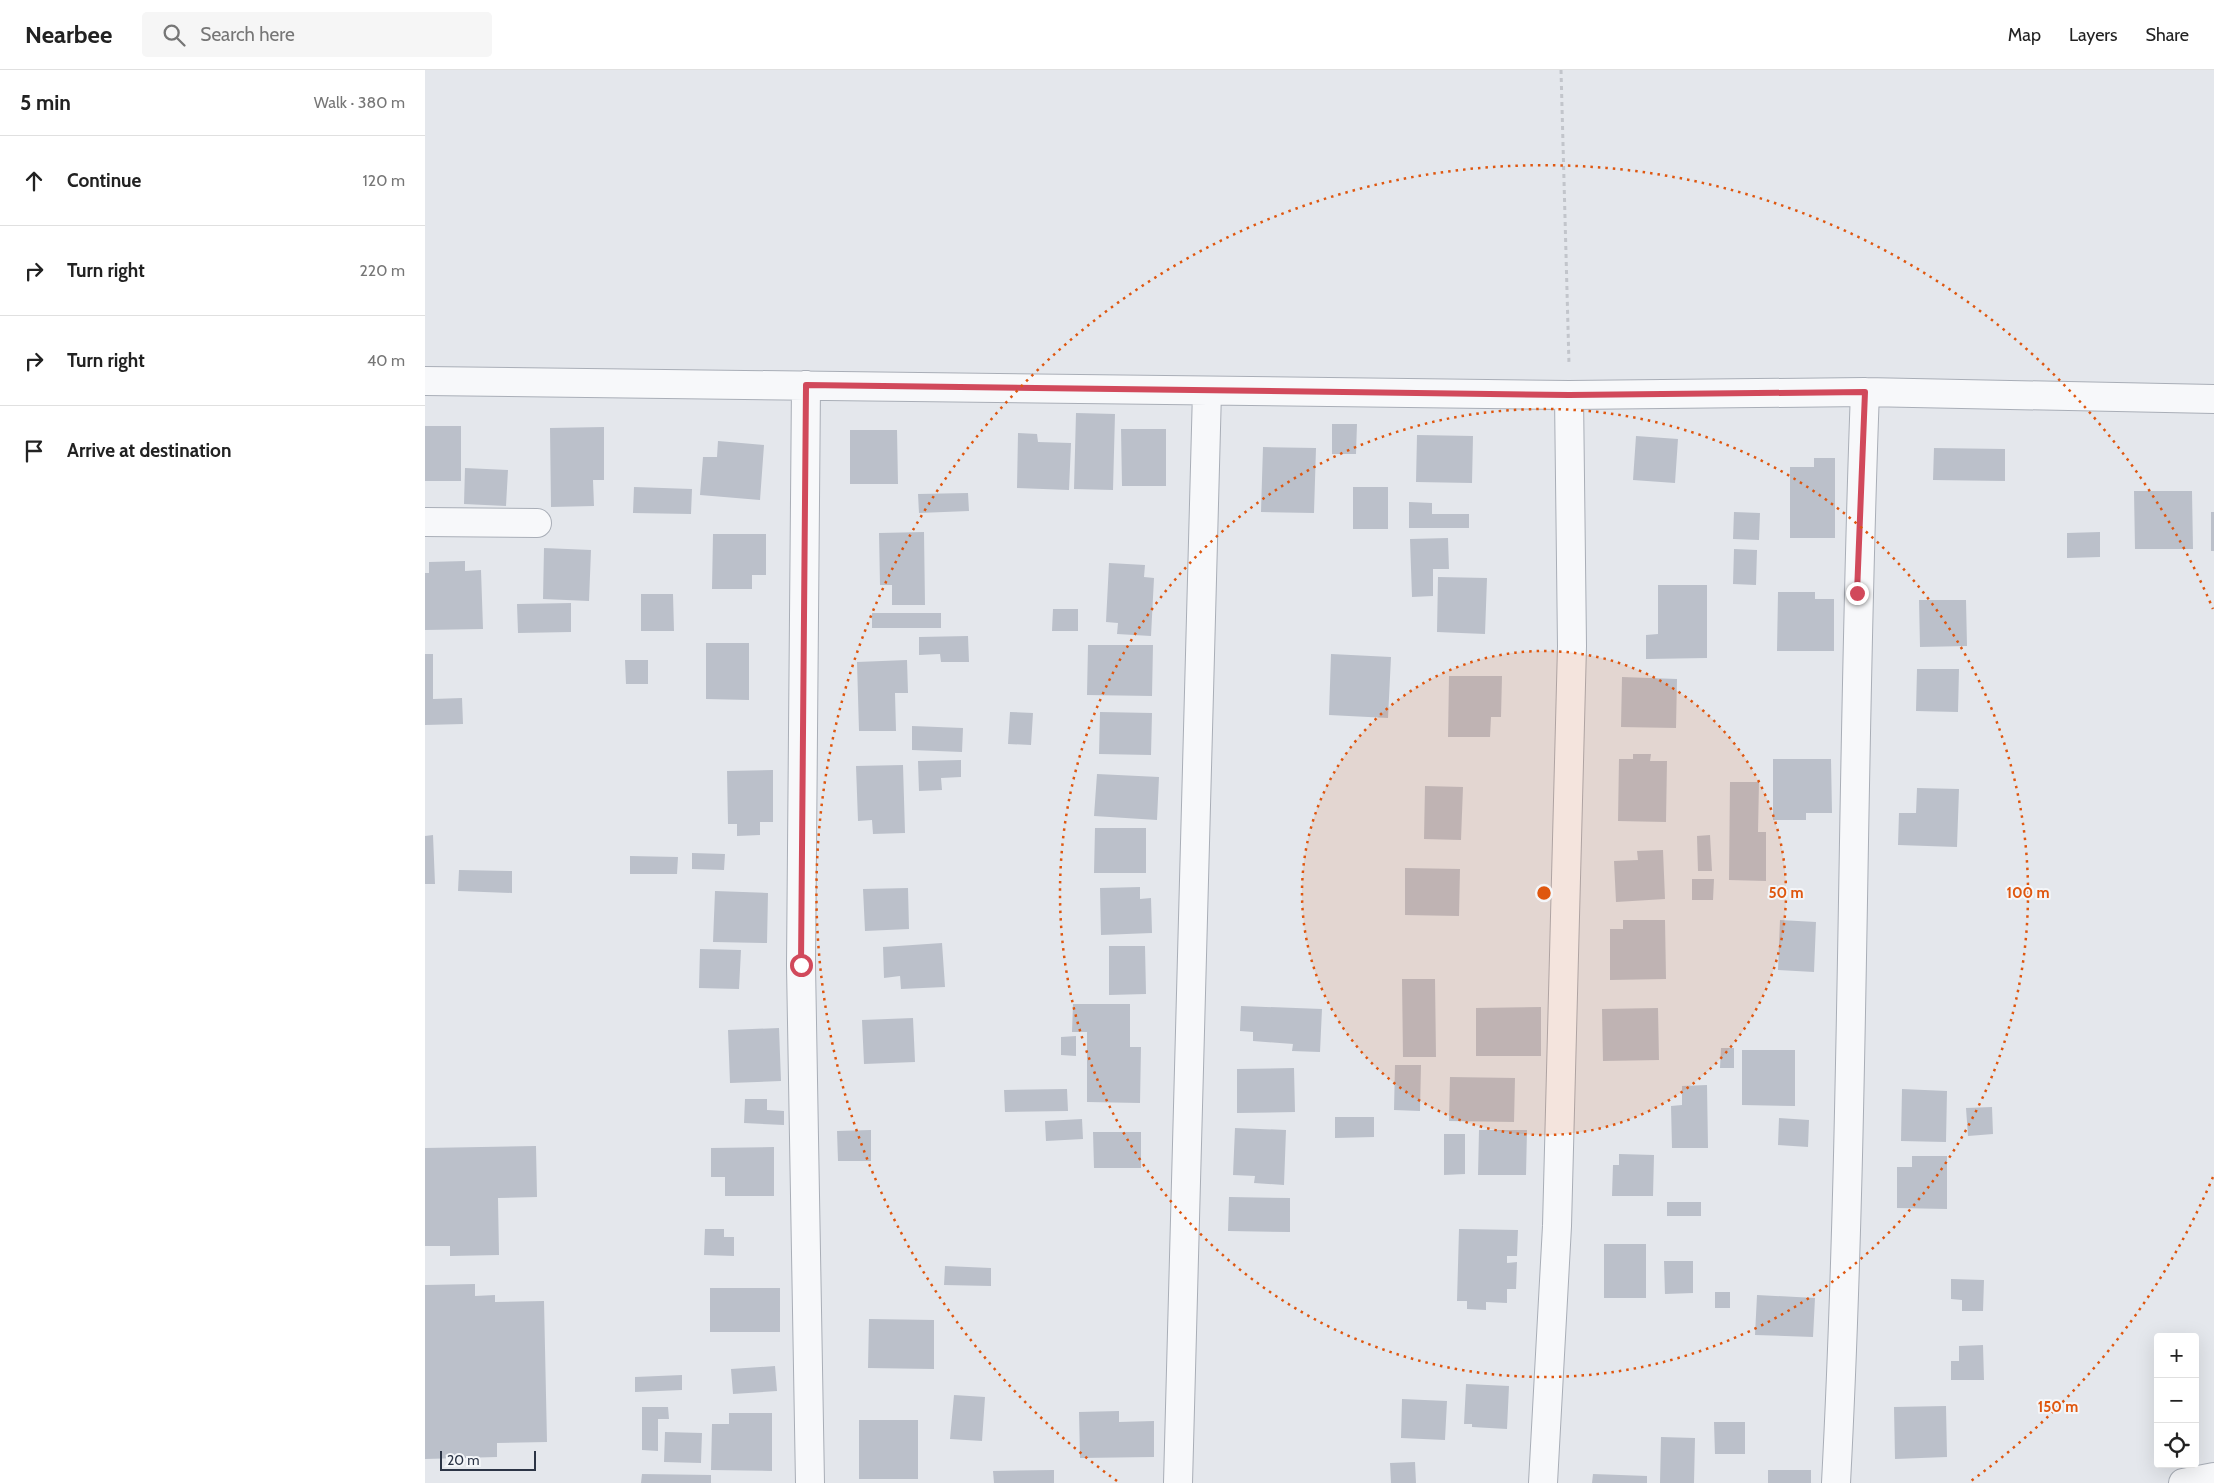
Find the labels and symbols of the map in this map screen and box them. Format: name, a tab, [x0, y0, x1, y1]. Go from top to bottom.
route end	[1846, 582, 1869, 605]
centre of rings	[1535, 884, 1553, 902]
text: 50 m	[1768, 884, 1804, 902]
text: 100 m	[2006, 884, 2050, 902]
route start	[790, 954, 813, 977]
text: 150 m	[2038, 1398, 2078, 1416]
scale bar	[440, 1448, 536, 1471]

